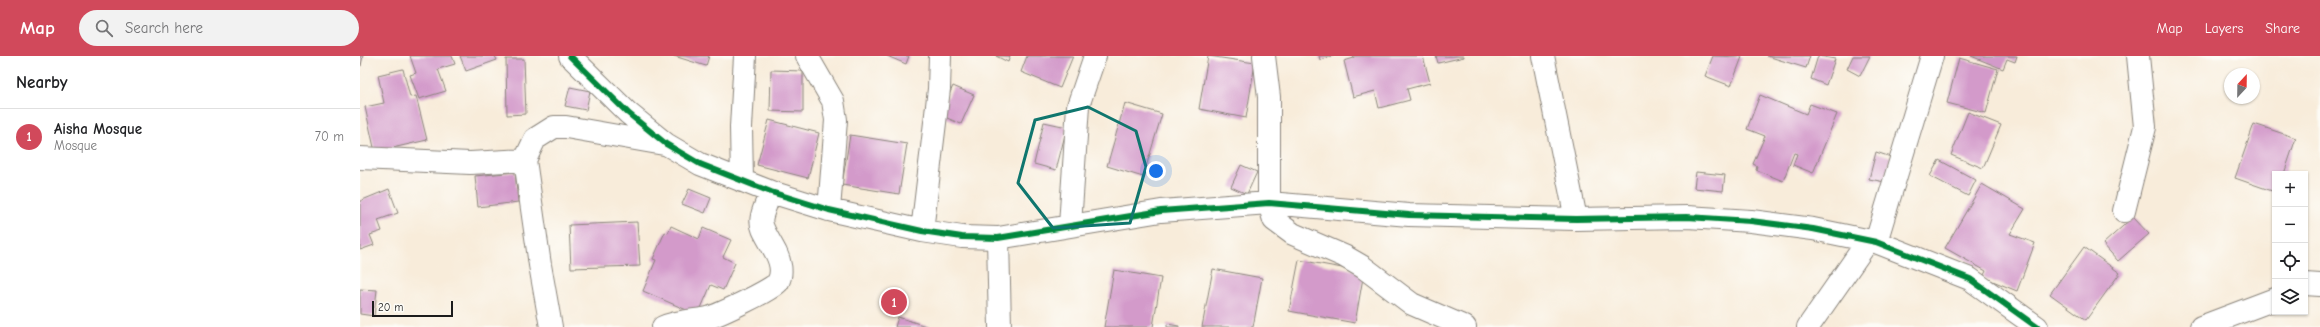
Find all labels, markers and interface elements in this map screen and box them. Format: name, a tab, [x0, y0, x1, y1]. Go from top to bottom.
search box	[79, 10, 359, 46]
text: Map	[20, 17, 55, 39]
icon: search	[93, 17, 115, 39]
text: Search here	[125, 19, 203, 37]
text: Map	[2156, 20, 2183, 37]
text: Layers	[2205, 20, 2243, 37]
text: Share	[2265, 20, 2300, 37]
north arrow	[2224, 68, 2260, 104]
text: Nearby	[16, 73, 67, 92]
text: Aisha Mosque	[54, 120, 142, 138]
text: 1	[26, 129, 32, 144]
text: 70 m	[315, 129, 344, 144]
text: Mosque	[54, 138, 97, 153]
your location	[1146, 161, 1166, 181]
map controls	[2272, 171, 2308, 315]
button: +	[2272, 171, 2308, 207]
button: −	[2272, 207, 2308, 243]
button: locate	[2272, 243, 2308, 279]
button: layers	[2272, 279, 2308, 315]
pin: 1	[881, 287, 907, 317]
scale bar	[372, 299, 453, 318]
text: 20 m	[378, 301, 403, 314]

